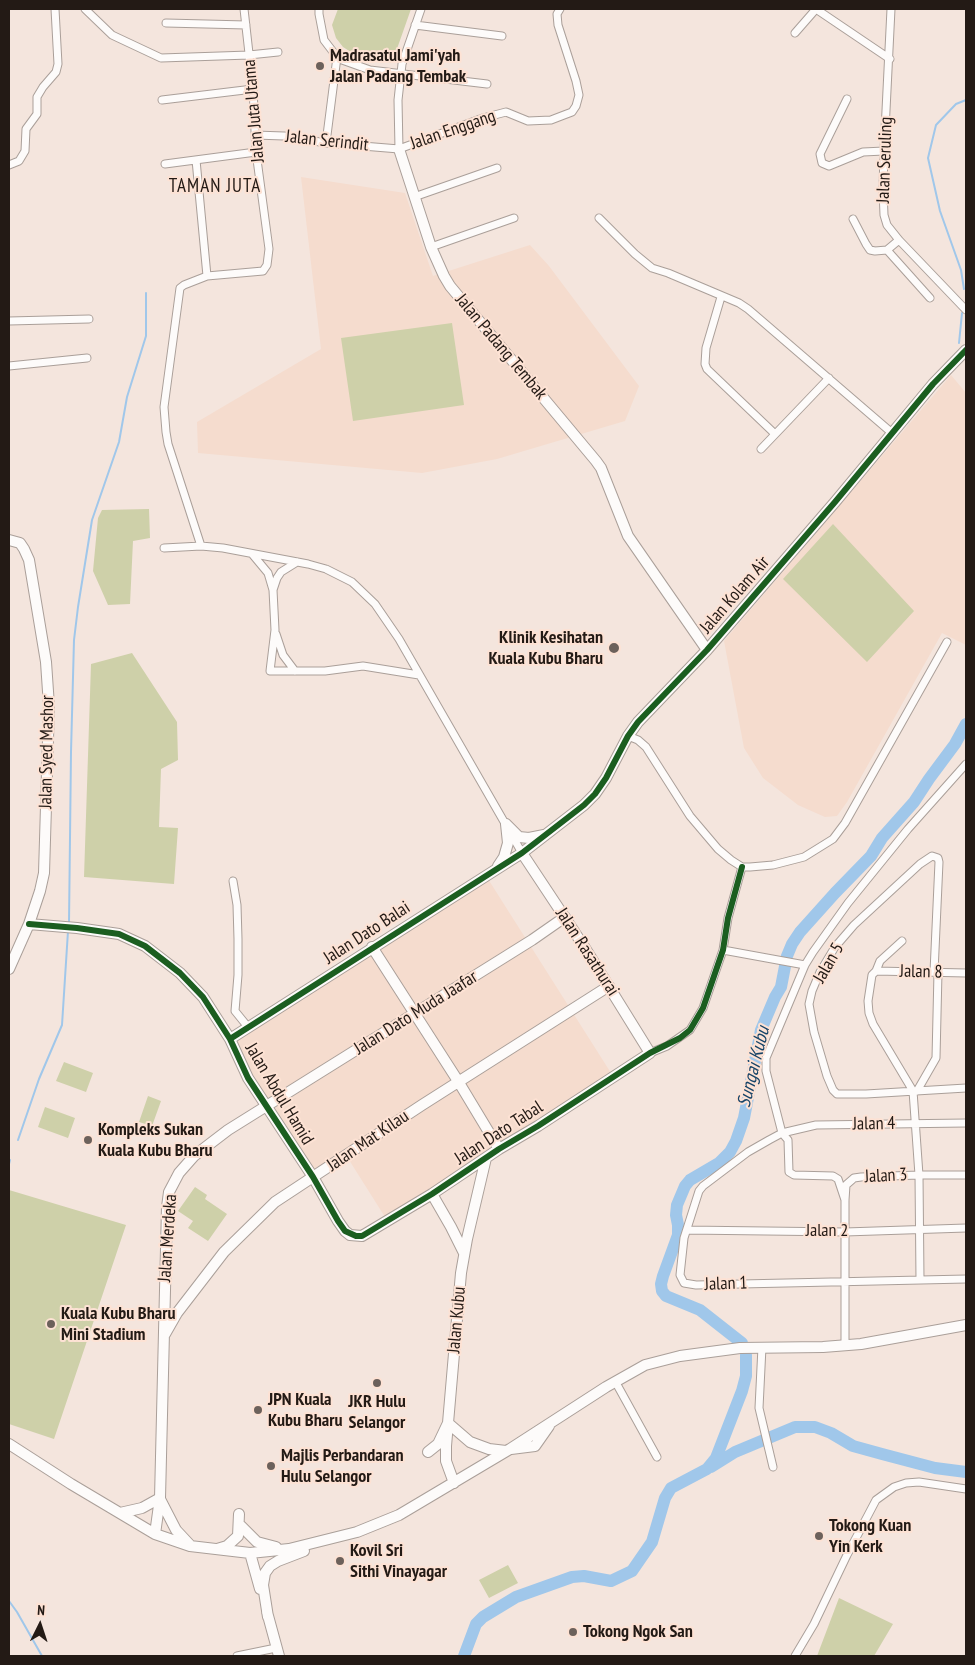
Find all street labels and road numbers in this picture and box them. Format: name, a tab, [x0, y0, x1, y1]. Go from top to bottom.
street label: Jalan Juta Utama	[239, 59, 269, 163]
street label: Jalan Enggang	[408, 105, 498, 155]
street label: Jalan Seruling	[873, 116, 897, 204]
street label: Jalan Serindit	[285, 126, 369, 156]
street label: Jalan Padang Tembak	[451, 290, 551, 404]
street label: Jalan Kolam Air	[696, 552, 774, 638]
street label: Jalan Syed Mashor	[35, 695, 59, 809]
street label: Jalan Dato Balai	[320, 897, 414, 969]
street label: Jalan Rasathurai	[551, 904, 623, 1000]
street label: Jalan 5	[809, 939, 849, 987]
street label: Jalan 8	[899, 961, 943, 983]
street label: Jalan Dato Muda Jaafar	[350, 966, 482, 1060]
street label: Jalan Abdul Hamid	[240, 1039, 318, 1149]
street label: Jalan Dato Tabal	[451, 1097, 547, 1169]
street label: Jalan Mat Kilau	[323, 1106, 413, 1176]
street label: Jalan 4	[852, 1113, 896, 1135]
street label: Jalan 3	[864, 1164, 908, 1188]
street label: Jalan Merdeka	[154, 1193, 182, 1283]
street label: Jalan 2	[806, 1220, 848, 1242]
street label: Jalan 1	[704, 1272, 748, 1296]
street label: Jalan Kubu	[443, 1286, 471, 1354]

